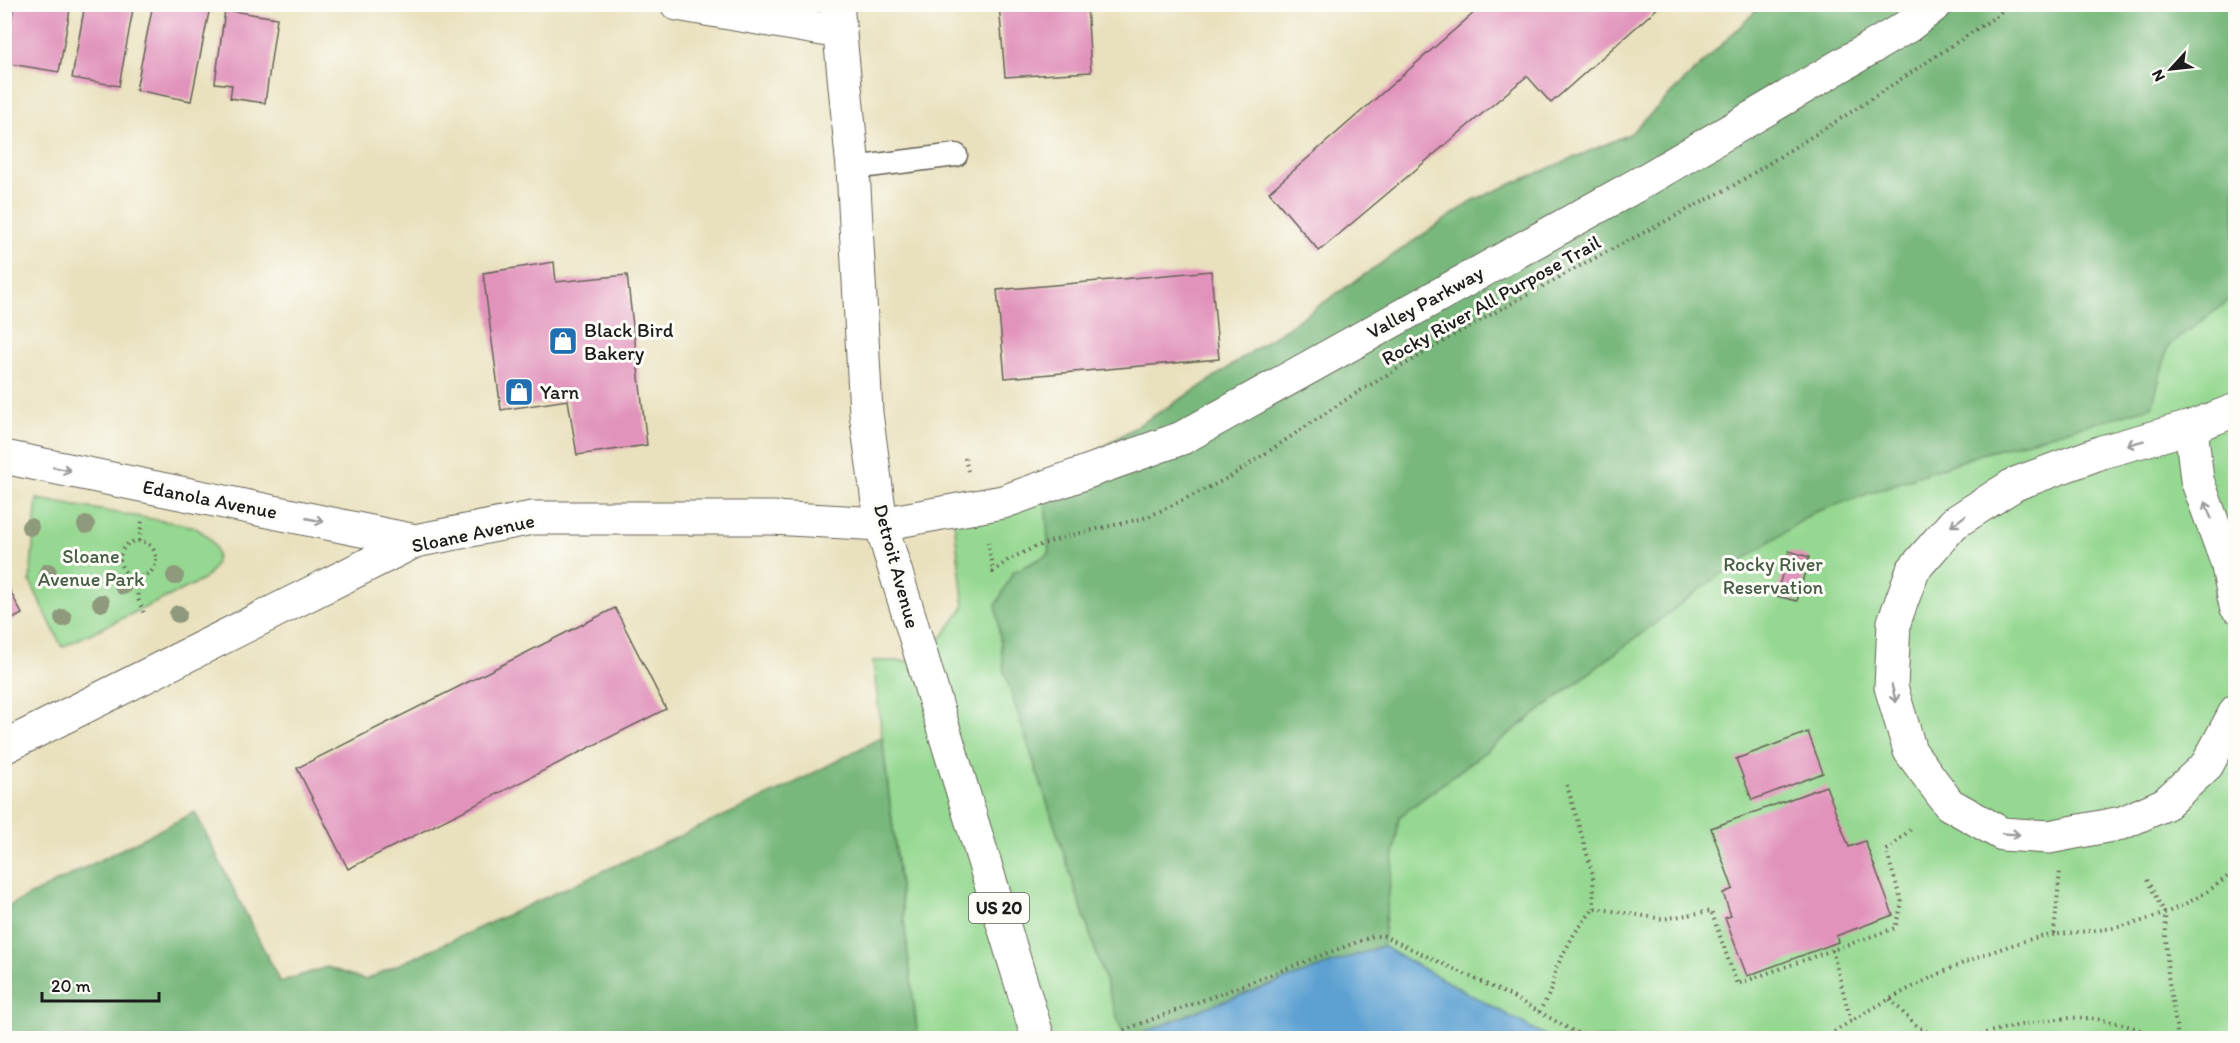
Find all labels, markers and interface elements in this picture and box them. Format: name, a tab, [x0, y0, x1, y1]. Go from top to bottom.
north arrow	[2141, 39, 2201, 99]
text: N	[2147, 66, 2169, 85]
street label: Rocky River All Purpose Trail	[1377, 230, 1605, 370]
street label: Valley Parkway	[1363, 260, 1488, 344]
place label: Black Bird Bakery	[584, 318, 674, 365]
shop icon: Black Bird Bakery	[547, 325, 579, 357]
shop icon: Yarn	[503, 376, 535, 408]
place label: Yarn	[540, 380, 579, 404]
one-way arrow	[2126, 438, 2145, 449]
one-way arrow	[52, 464, 71, 475]
street label: Edanola Avenue	[141, 474, 279, 524]
street label: Detroit Avenue	[869, 501, 925, 631]
one-way arrow	[2201, 501, 2212, 520]
street label: Sloane Avenue	[409, 508, 537, 558]
one-way arrow	[1950, 514, 1966, 527]
one-way arrow	[304, 515, 324, 526]
park label: Sloane Avenue Park	[38, 544, 145, 591]
park label: Rocky River Reservation	[1723, 552, 1824, 599]
one-way arrow	[1888, 685, 1900, 704]
one-way arrow	[2001, 829, 2021, 840]
road number: US 20	[969, 893, 1029, 923]
scale bar	[42, 965, 159, 1003]
text: 20 m	[51, 975, 91, 997]

